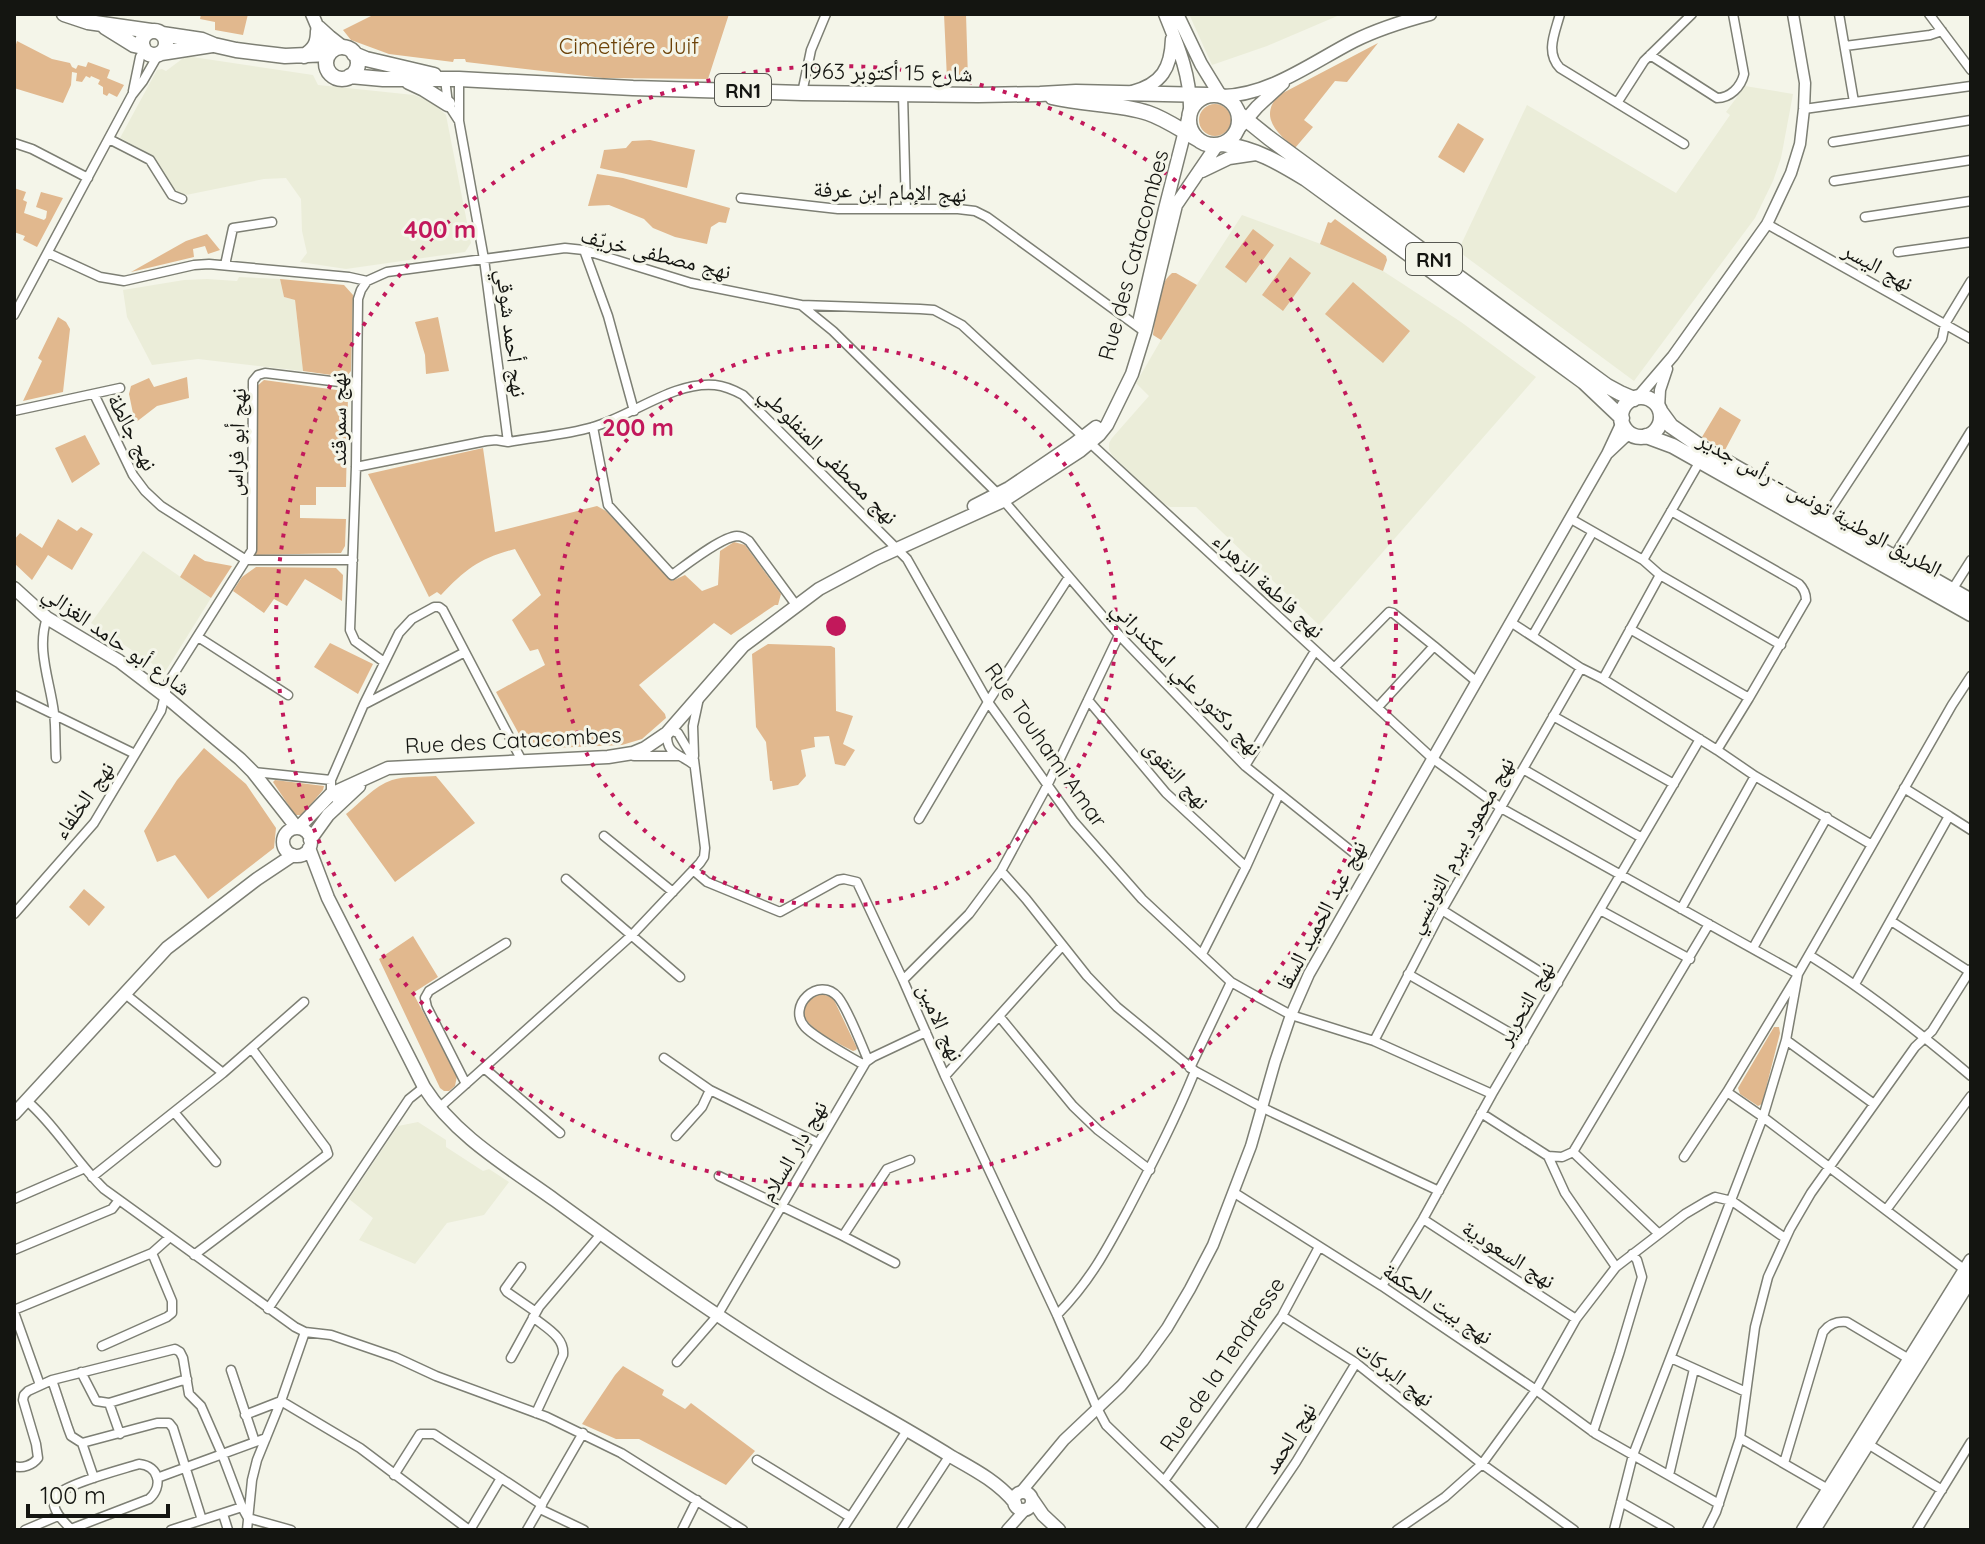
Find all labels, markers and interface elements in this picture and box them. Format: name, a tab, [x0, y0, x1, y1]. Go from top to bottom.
park label: Cimetiére Juif	[559, 32, 699, 60]
street label: شارع 15 أكتوبر 1963	[801, 57, 973, 87]
road number: RN1	[715, 74, 771, 106]
street label: Rue des Catacombes	[1091, 147, 1175, 363]
street label: نهج الإمام ابن عرفة	[813, 174, 967, 209]
text: 400 m	[404, 214, 476, 244]
street label: نهج مصطفى خريّف	[578, 221, 734, 285]
street label: نهج اليسر	[1837, 235, 1918, 297]
road number: RN1	[1406, 243, 1462, 275]
street label: نهج أحمد شوقي	[487, 267, 534, 399]
street label: نهج سمرقند	[324, 372, 352, 466]
street label: نهج مصطفى المنفلوطي	[751, 380, 904, 533]
street label: نهج أبو فراس	[220, 387, 252, 497]
street label: نهج جالطة	[102, 389, 164, 475]
text: 200 m	[602, 412, 674, 442]
street label: الطريق الوطنية تونس - رأس جدير	[1692, 425, 1947, 583]
street label: نهج فاطمة الزهراء	[1207, 526, 1331, 644]
street label: شارع أبو حامد الغزالي	[35, 579, 196, 704]
street label: نهج دكتور علي اسكندراني	[1103, 594, 1268, 764]
centre of rings	[822, 612, 850, 640]
street label: Rue Touhami Amar	[979, 657, 1114, 833]
street label: Rue des Catacombes	[404, 720, 622, 760]
street label: نهج التقوى	[1138, 733, 1216, 815]
street label: نهج محمود بيرم التونسي	[1400, 752, 1523, 940]
street label: نهج الخلفاء	[46, 756, 120, 844]
street label: نهج عبد الحميد السقا	[1270, 835, 1372, 995]
street label: نهج التحرير	[1489, 956, 1560, 1051]
street label: نهج الامين	[911, 979, 971, 1065]
street label: نهج دار السلام	[753, 1095, 834, 1207]
street label: نهج السعودية	[1457, 1214, 1561, 1294]
street label: نهج بيت الحكمة	[1378, 1256, 1498, 1350]
street label: Rue de la Tendresse	[1153, 1272, 1291, 1456]
street label: نهج البركات	[1350, 1334, 1440, 1412]
street label: نهج الحمد	[1256, 1397, 1322, 1479]
scale bar	[28, 1468, 168, 1518]
text: 100 m	[40, 1480, 106, 1510]

